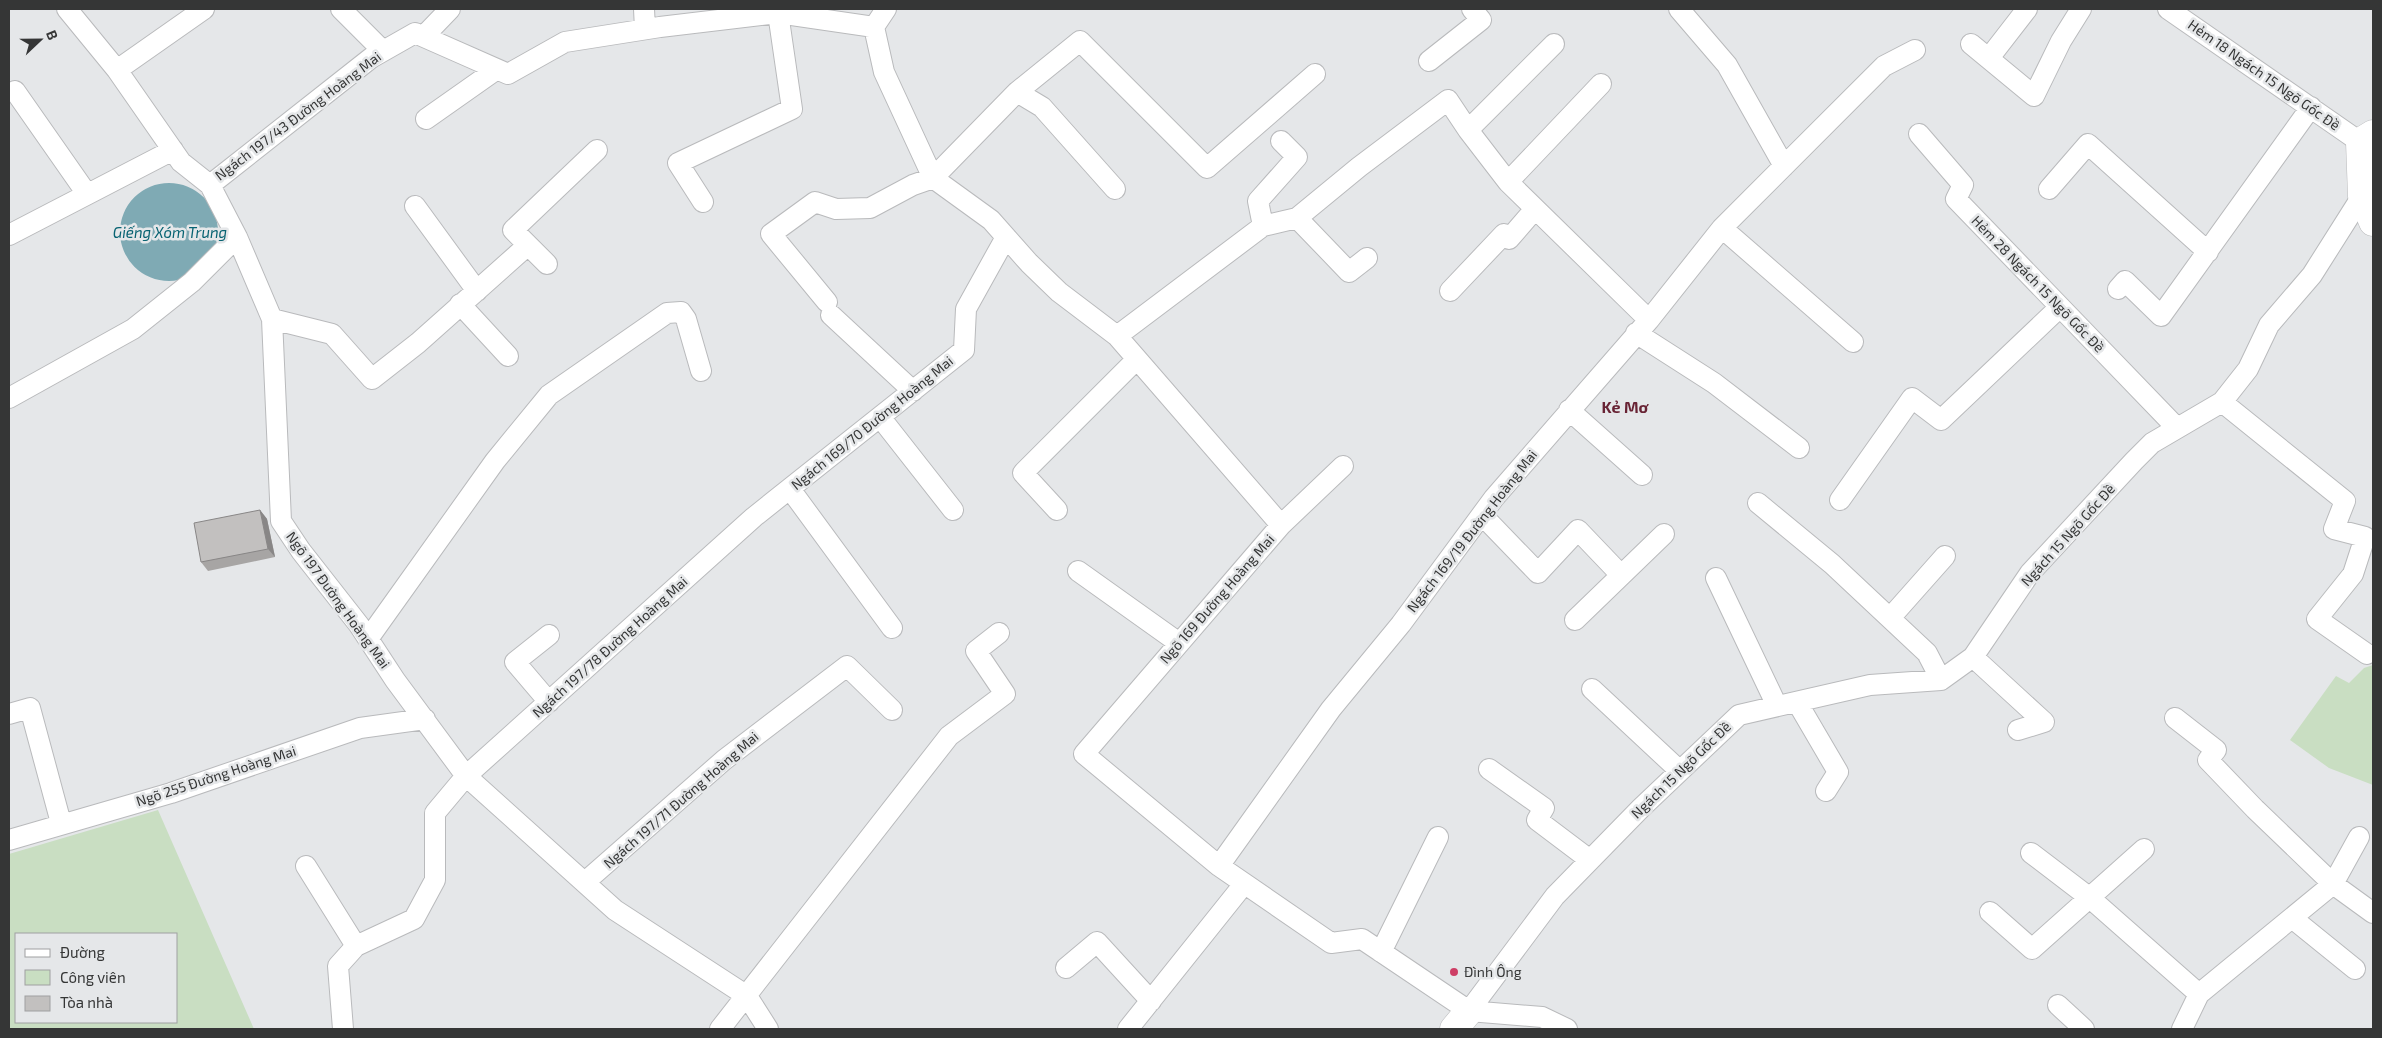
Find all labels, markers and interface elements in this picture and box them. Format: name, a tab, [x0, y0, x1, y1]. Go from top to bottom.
north arrow	[15, 15, 65, 65]
street label: Hẻm 18 Ngách 15 Ngõ Gốc Đề	[2185, 16, 2343, 134]
text: B	[43, 28, 62, 42]
street label: Ngách 197/43 Đường Hoàng Mai	[211, 48, 384, 184]
street label: Hẻm 28 Ngách 15 Ngõ Gốc Đề	[1968, 212, 2108, 356]
water label: Giếng Xóm Trung	[113, 223, 227, 241]
street label: Ngách 169/70 Đường Hoàng Mai	[787, 352, 956, 493]
district label: Kẻ Mơ	[1602, 397, 1650, 416]
street label: Ngách 169/19 Đường Hoàng Mai	[1403, 446, 1540, 615]
street label: Ngách 15 Ngõ Gốc Đề	[2017, 480, 2118, 589]
street label: Ngõ 197 Đường Hoàng Mai	[283, 528, 394, 671]
street label: Ngõ 169 Đường Hoàng Mai	[1156, 531, 1277, 667]
street label: Ngách 197/78 Đường Hoàng Mai	[529, 573, 691, 721]
street label: Ngách 15 Ngõ Gốc Đề	[1627, 718, 1734, 822]
street label: Ngách 197/71 Đường Hoàng Mai	[600, 728, 762, 872]
street label: Ngõ 255 Đường Hoàng Mai	[134, 742, 298, 809]
legend	[15, 933, 178, 1023]
text: Đường	[60, 943, 105, 961]
place label: Đình Ông	[1464, 963, 1522, 980]
marker: Đình Ông	[1448, 966, 1460, 978]
text: Công viên	[60, 968, 126, 986]
text: Tòa nhà	[60, 993, 113, 1011]

